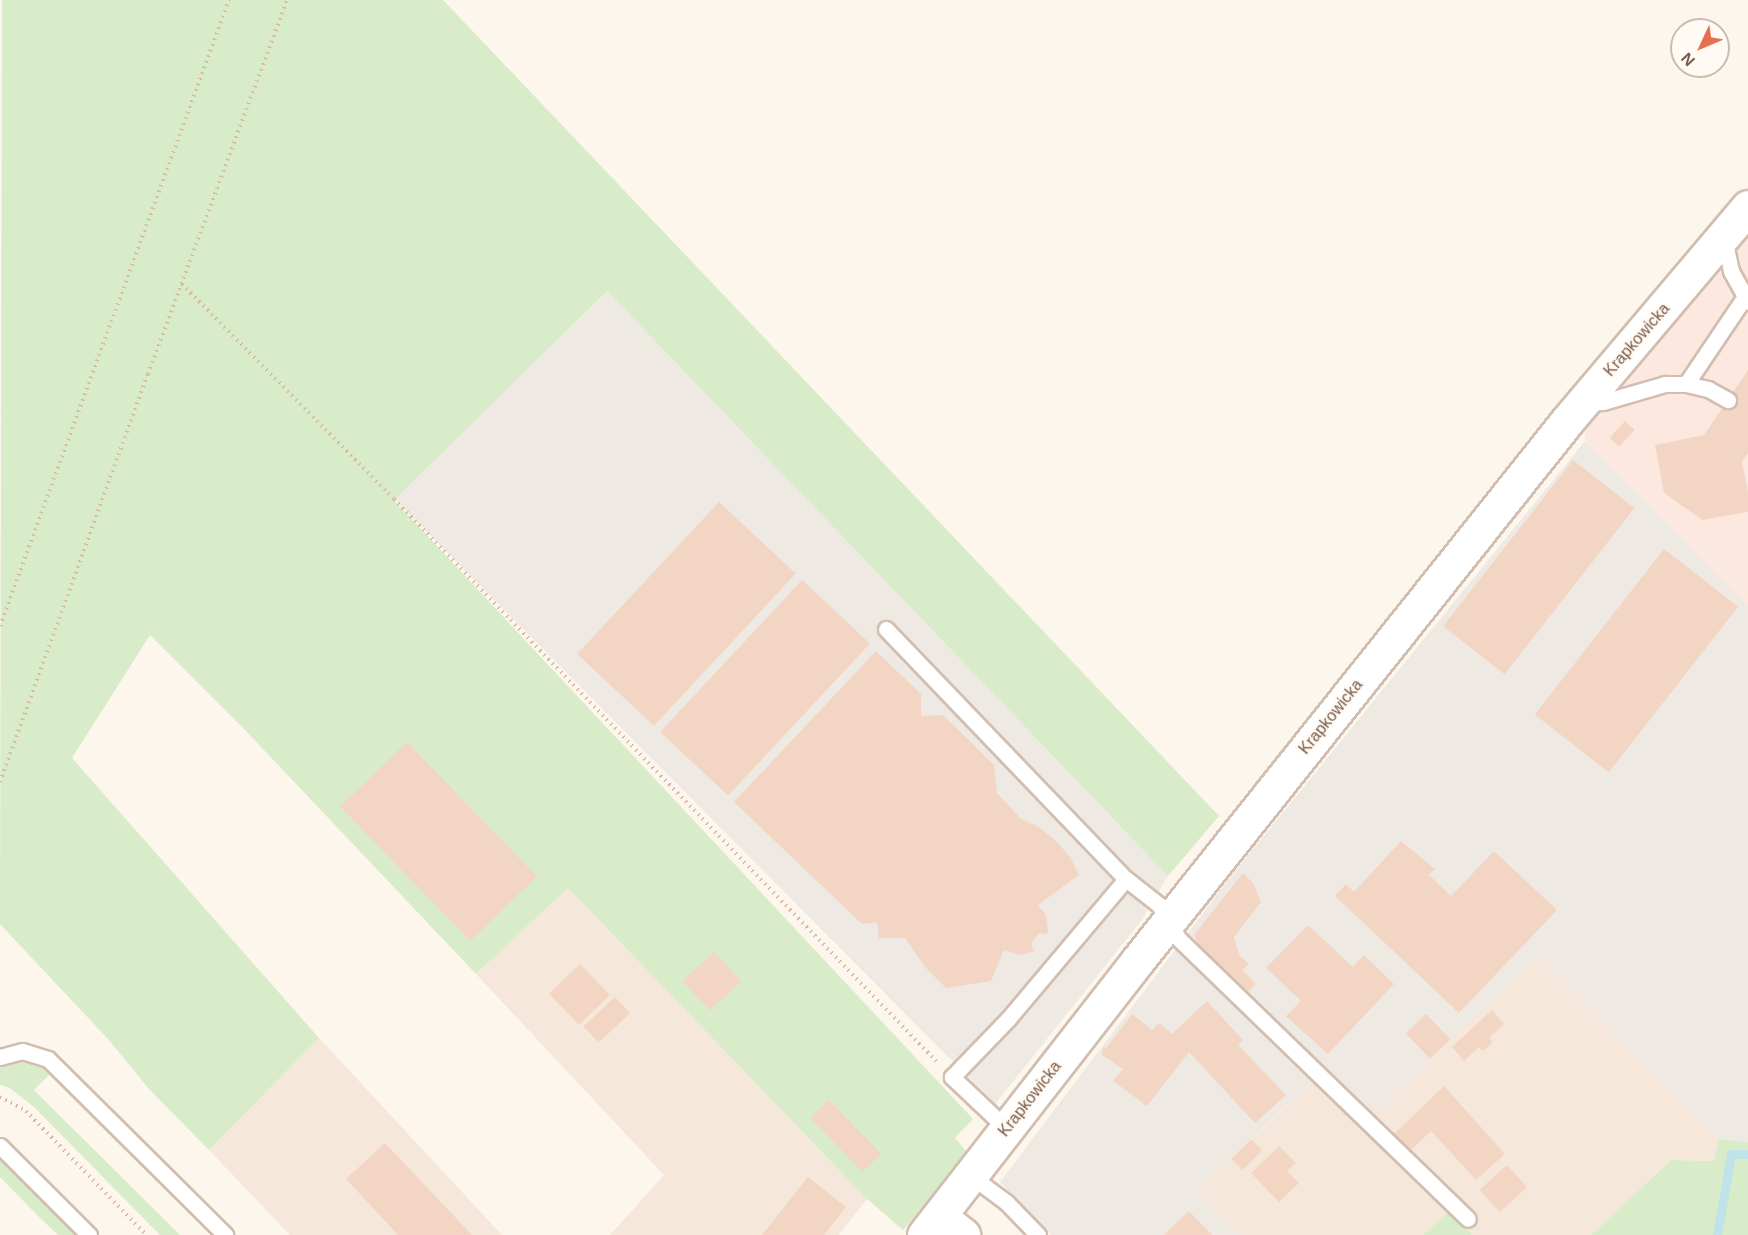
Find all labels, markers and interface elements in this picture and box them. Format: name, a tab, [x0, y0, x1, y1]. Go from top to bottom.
north arrow	[1670, 18, 1730, 78]
text: N	[1678, 49, 1698, 70]
street label: Krapkowicka	[1600, 299, 1674, 381]
street label: Krapkowicka	[1295, 676, 1367, 758]
street label: Krapkowicka	[995, 1057, 1065, 1141]

